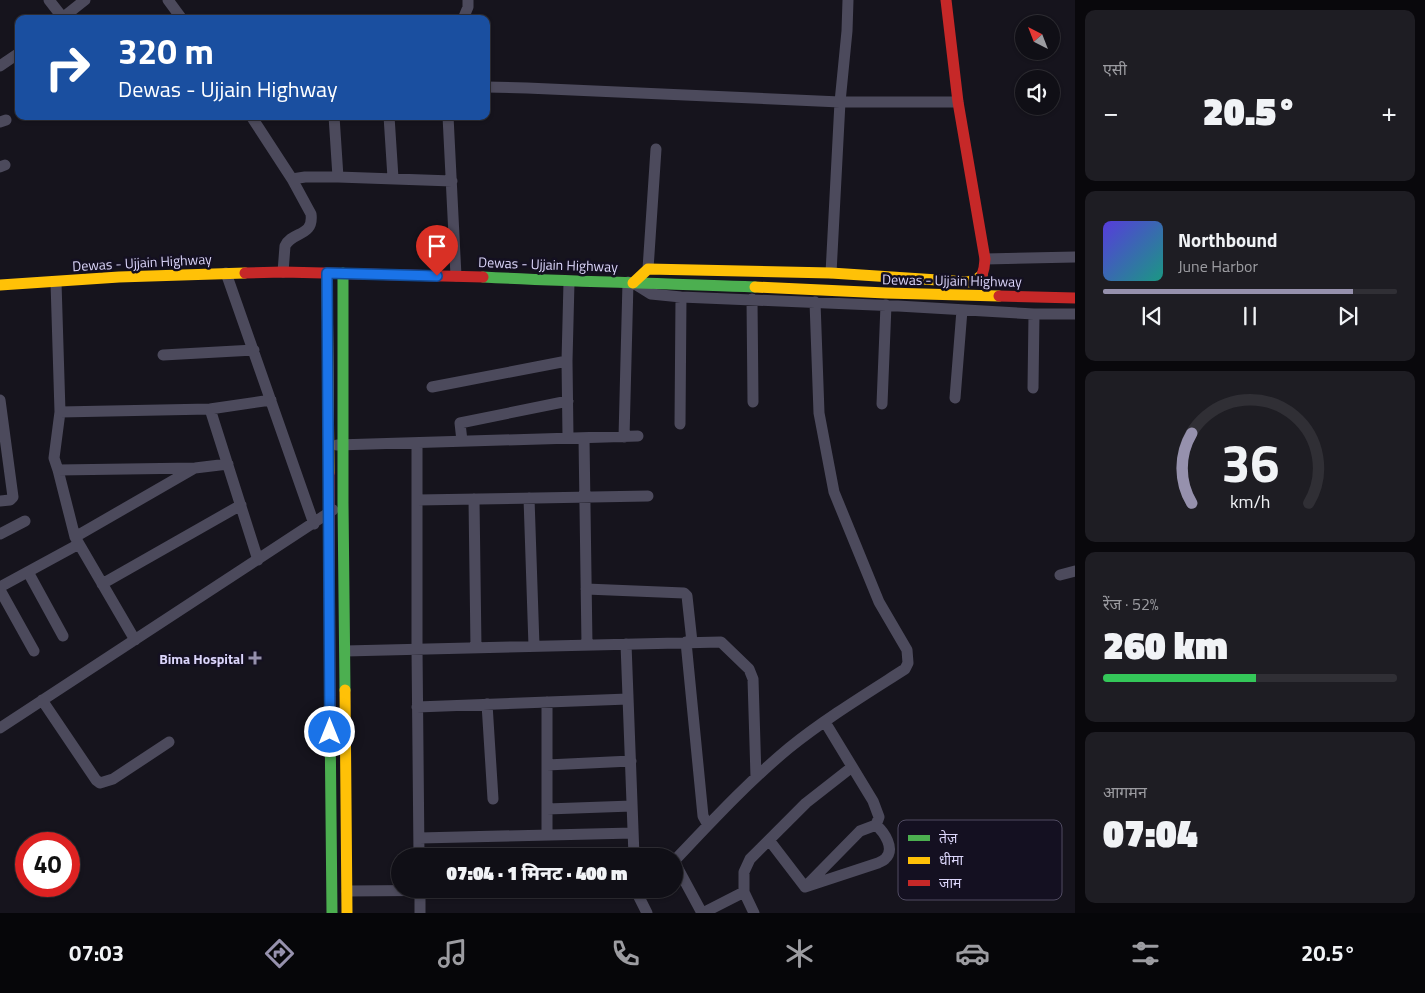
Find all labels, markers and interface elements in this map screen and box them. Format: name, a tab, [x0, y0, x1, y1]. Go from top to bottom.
north arrow	[1015, 15, 1060, 60]
map controls	[1015, 15, 1060, 115]
text: 320 m	[118, 24, 214, 78]
icon: right	[35, 35, 100, 100]
text: एसी	[1103, 57, 1127, 81]
button: sound	[1015, 70, 1060, 115]
text: Dewas - Ujjain Highway	[118, 72, 338, 106]
text: 20.5°	[1203, 82, 1297, 140]
text: −	[1103, 90, 1119, 133]
text: +	[1381, 90, 1397, 133]
pin	[416, 225, 458, 276]
text: Northbound	[1178, 225, 1278, 254]
icon: arrive	[423, 232, 451, 260]
street label: Dewas - Ujjain Highway	[72, 248, 213, 276]
street label: Dewas - Ujjain Highway	[478, 251, 618, 277]
text: June Harbor	[1178, 254, 1258, 278]
street label: Dewas - Ujjain Highway	[882, 268, 1022, 292]
icon: previous	[1138, 302, 1166, 330]
icon: pause	[1236, 302, 1264, 330]
icon: next	[1334, 302, 1362, 330]
text: 36	[1221, 423, 1279, 502]
text: km/h	[1230, 488, 1270, 515]
text: रेंज · 52%	[1103, 592, 1159, 616]
text: 260 km	[1103, 616, 1228, 674]
place label: Bima Hospital	[159, 648, 244, 669]
marker: Bima Hospital	[248, 651, 262, 665]
position arrow	[303, 705, 355, 757]
text: आगमन	[1103, 780, 1147, 804]
text: 07:04	[1103, 804, 1198, 862]
legend	[898, 820, 1062, 900]
text: तेज़	[939, 827, 958, 848]
speed limit sign: 40	[15, 832, 80, 897]
text: धीमा	[939, 849, 964, 870]
text: 07:04 · 1 मिनट · 400 m	[447, 858, 627, 887]
text: जाम	[939, 872, 962, 893]
text: 07:03	[69, 936, 124, 970]
icon: directions	[262, 936, 297, 971]
icon: music	[435, 936, 470, 971]
icon: phone	[608, 936, 643, 971]
icon: climate	[782, 936, 817, 971]
icon: car	[955, 936, 990, 971]
icon: filters	[1128, 936, 1163, 971]
text: 20.5°	[1301, 936, 1356, 970]

